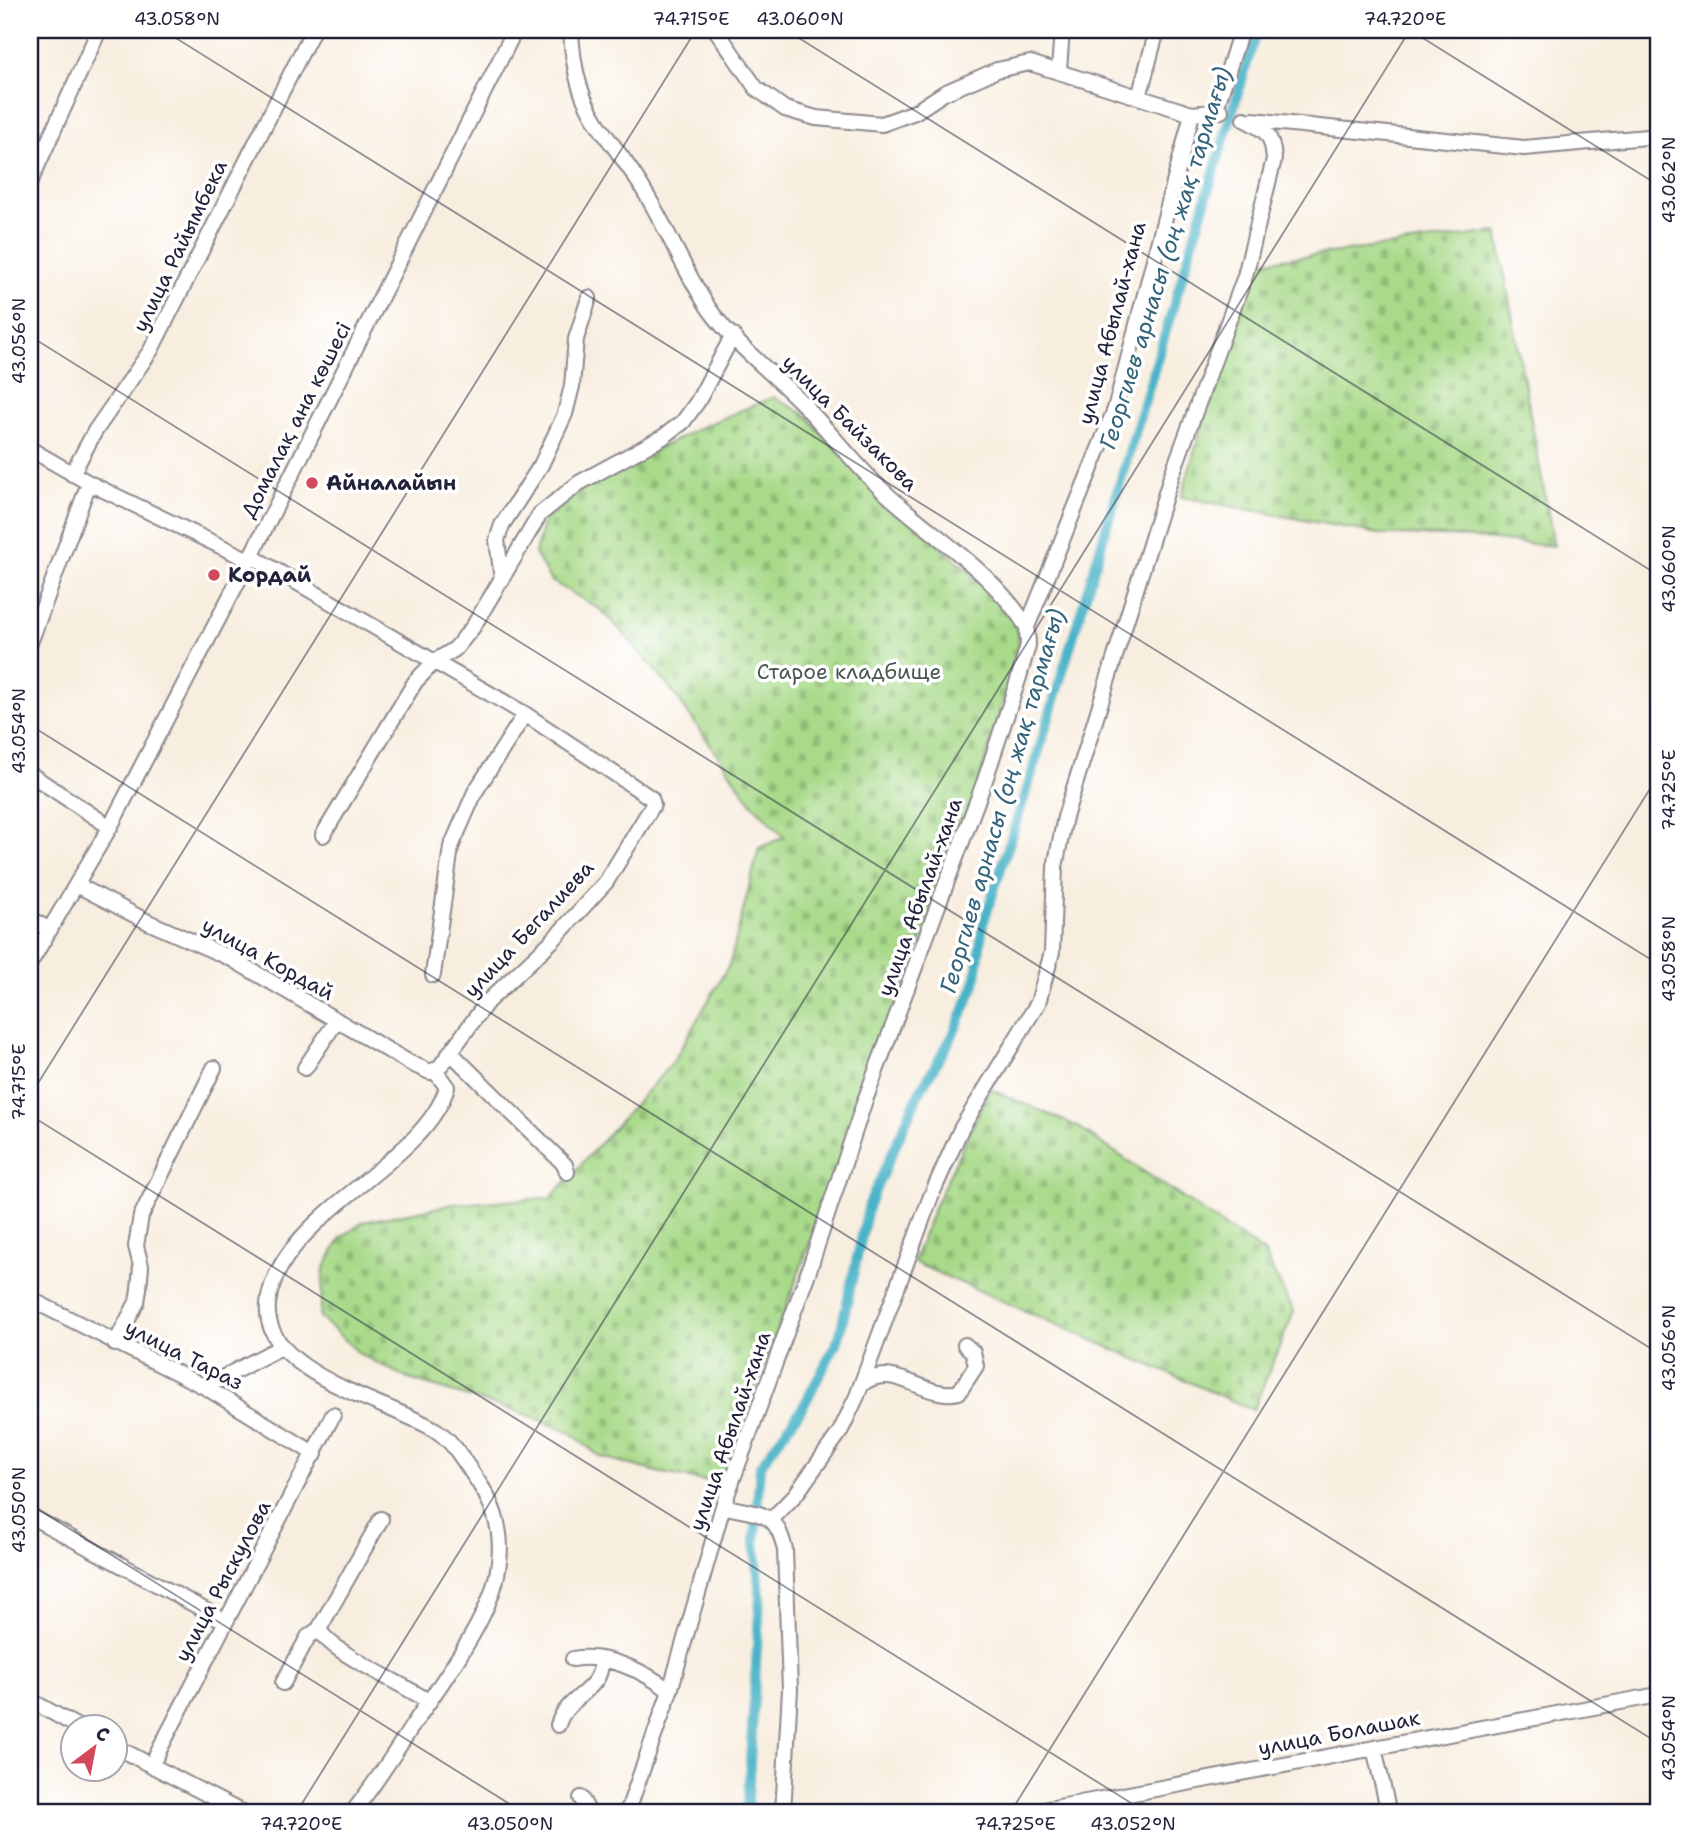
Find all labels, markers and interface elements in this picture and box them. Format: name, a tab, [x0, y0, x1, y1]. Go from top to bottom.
text: 43.058°N	[134, 7, 220, 31]
text: 74.715°E	[653, 7, 729, 31]
text: 43.060°N	[756, 7, 844, 31]
text: 74.720°E	[1364, 7, 1446, 31]
water label: Георгиев арнасы (оң жақ тармағы)	[1092, 63, 1238, 453]
text: 43.062°N	[1657, 137, 1681, 223]
street label: улица Райымбека	[126, 155, 234, 337]
street label: улица Абылай-хана	[1071, 218, 1153, 428]
text: 43.056°N	[7, 298, 31, 384]
street label: Домалақ ана көшесі	[234, 317, 358, 523]
street label: улица Байзакова	[776, 349, 924, 497]
place label: Айналайын	[326, 469, 456, 497]
marker: Айналайын	[304, 475, 320, 491]
text: 43.060°N	[1657, 525, 1681, 613]
place label: Кордай	[228, 561, 312, 589]
marker: Кордай	[206, 567, 222, 583]
water label: Георгиев арнасы (оң жақ тармағы)	[933, 605, 1071, 997]
park label: Старое кладбище	[757, 658, 941, 686]
text: 43.054°N	[7, 688, 31, 774]
text: 74.725°E	[1657, 749, 1681, 831]
street label: улица Абылай-хана	[871, 794, 969, 1000]
street label: улица Бегалиева	[458, 854, 600, 1004]
street label: улица Кордай	[197, 911, 339, 1007]
text: 43.058°N	[1657, 916, 1681, 1002]
text: 74.715°E	[7, 1044, 31, 1120]
text: 43.056°N	[1657, 1305, 1681, 1391]
street label: улица Тараз	[120, 1313, 248, 1397]
street label: улица Абылай-хана	[683, 1328, 777, 1534]
text: 43.050°N	[7, 1467, 31, 1553]
street label: улица Рыскулова	[169, 1495, 277, 1667]
text: 43.054°N	[1657, 1695, 1681, 1781]
street label: улица Болашак	[1256, 1704, 1422, 1762]
north arrow	[60, 1714, 130, 1784]
text: С	[91, 1720, 114, 1748]
text: 74.720°E	[260, 1812, 342, 1836]
text: 43.050°N	[467, 1812, 553, 1836]
text: 74.725°E	[974, 1812, 1056, 1836]
text: 43.052°N	[1090, 1812, 1176, 1836]

